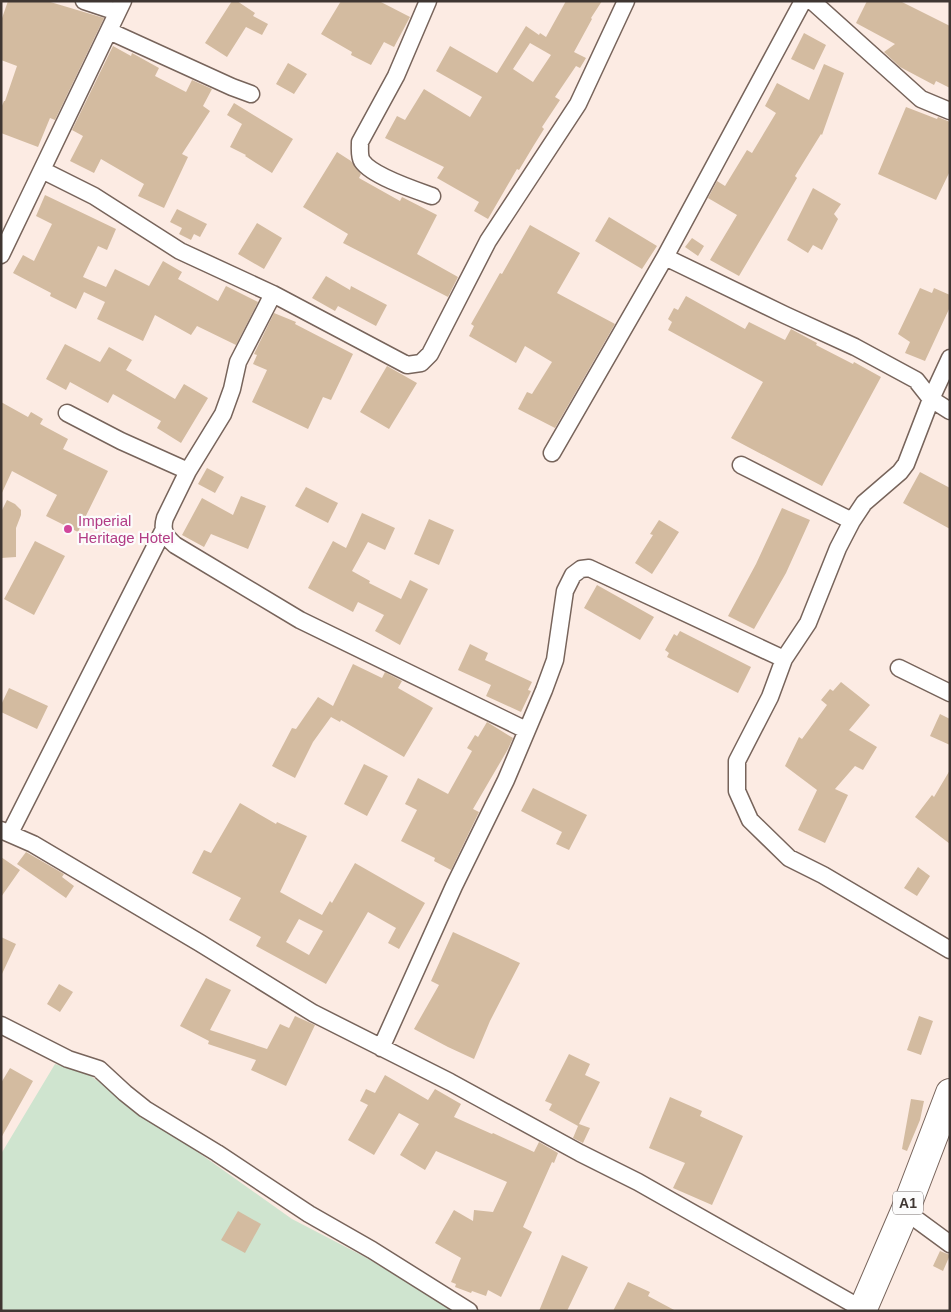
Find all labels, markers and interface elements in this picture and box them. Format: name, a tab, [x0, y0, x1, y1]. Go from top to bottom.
place label: Imperial Heritage Hotel	[78, 512, 174, 546]
marker: Imperial Heritage Hotel	[62, 523, 74, 535]
road number: A1	[893, 1192, 923, 1214]

